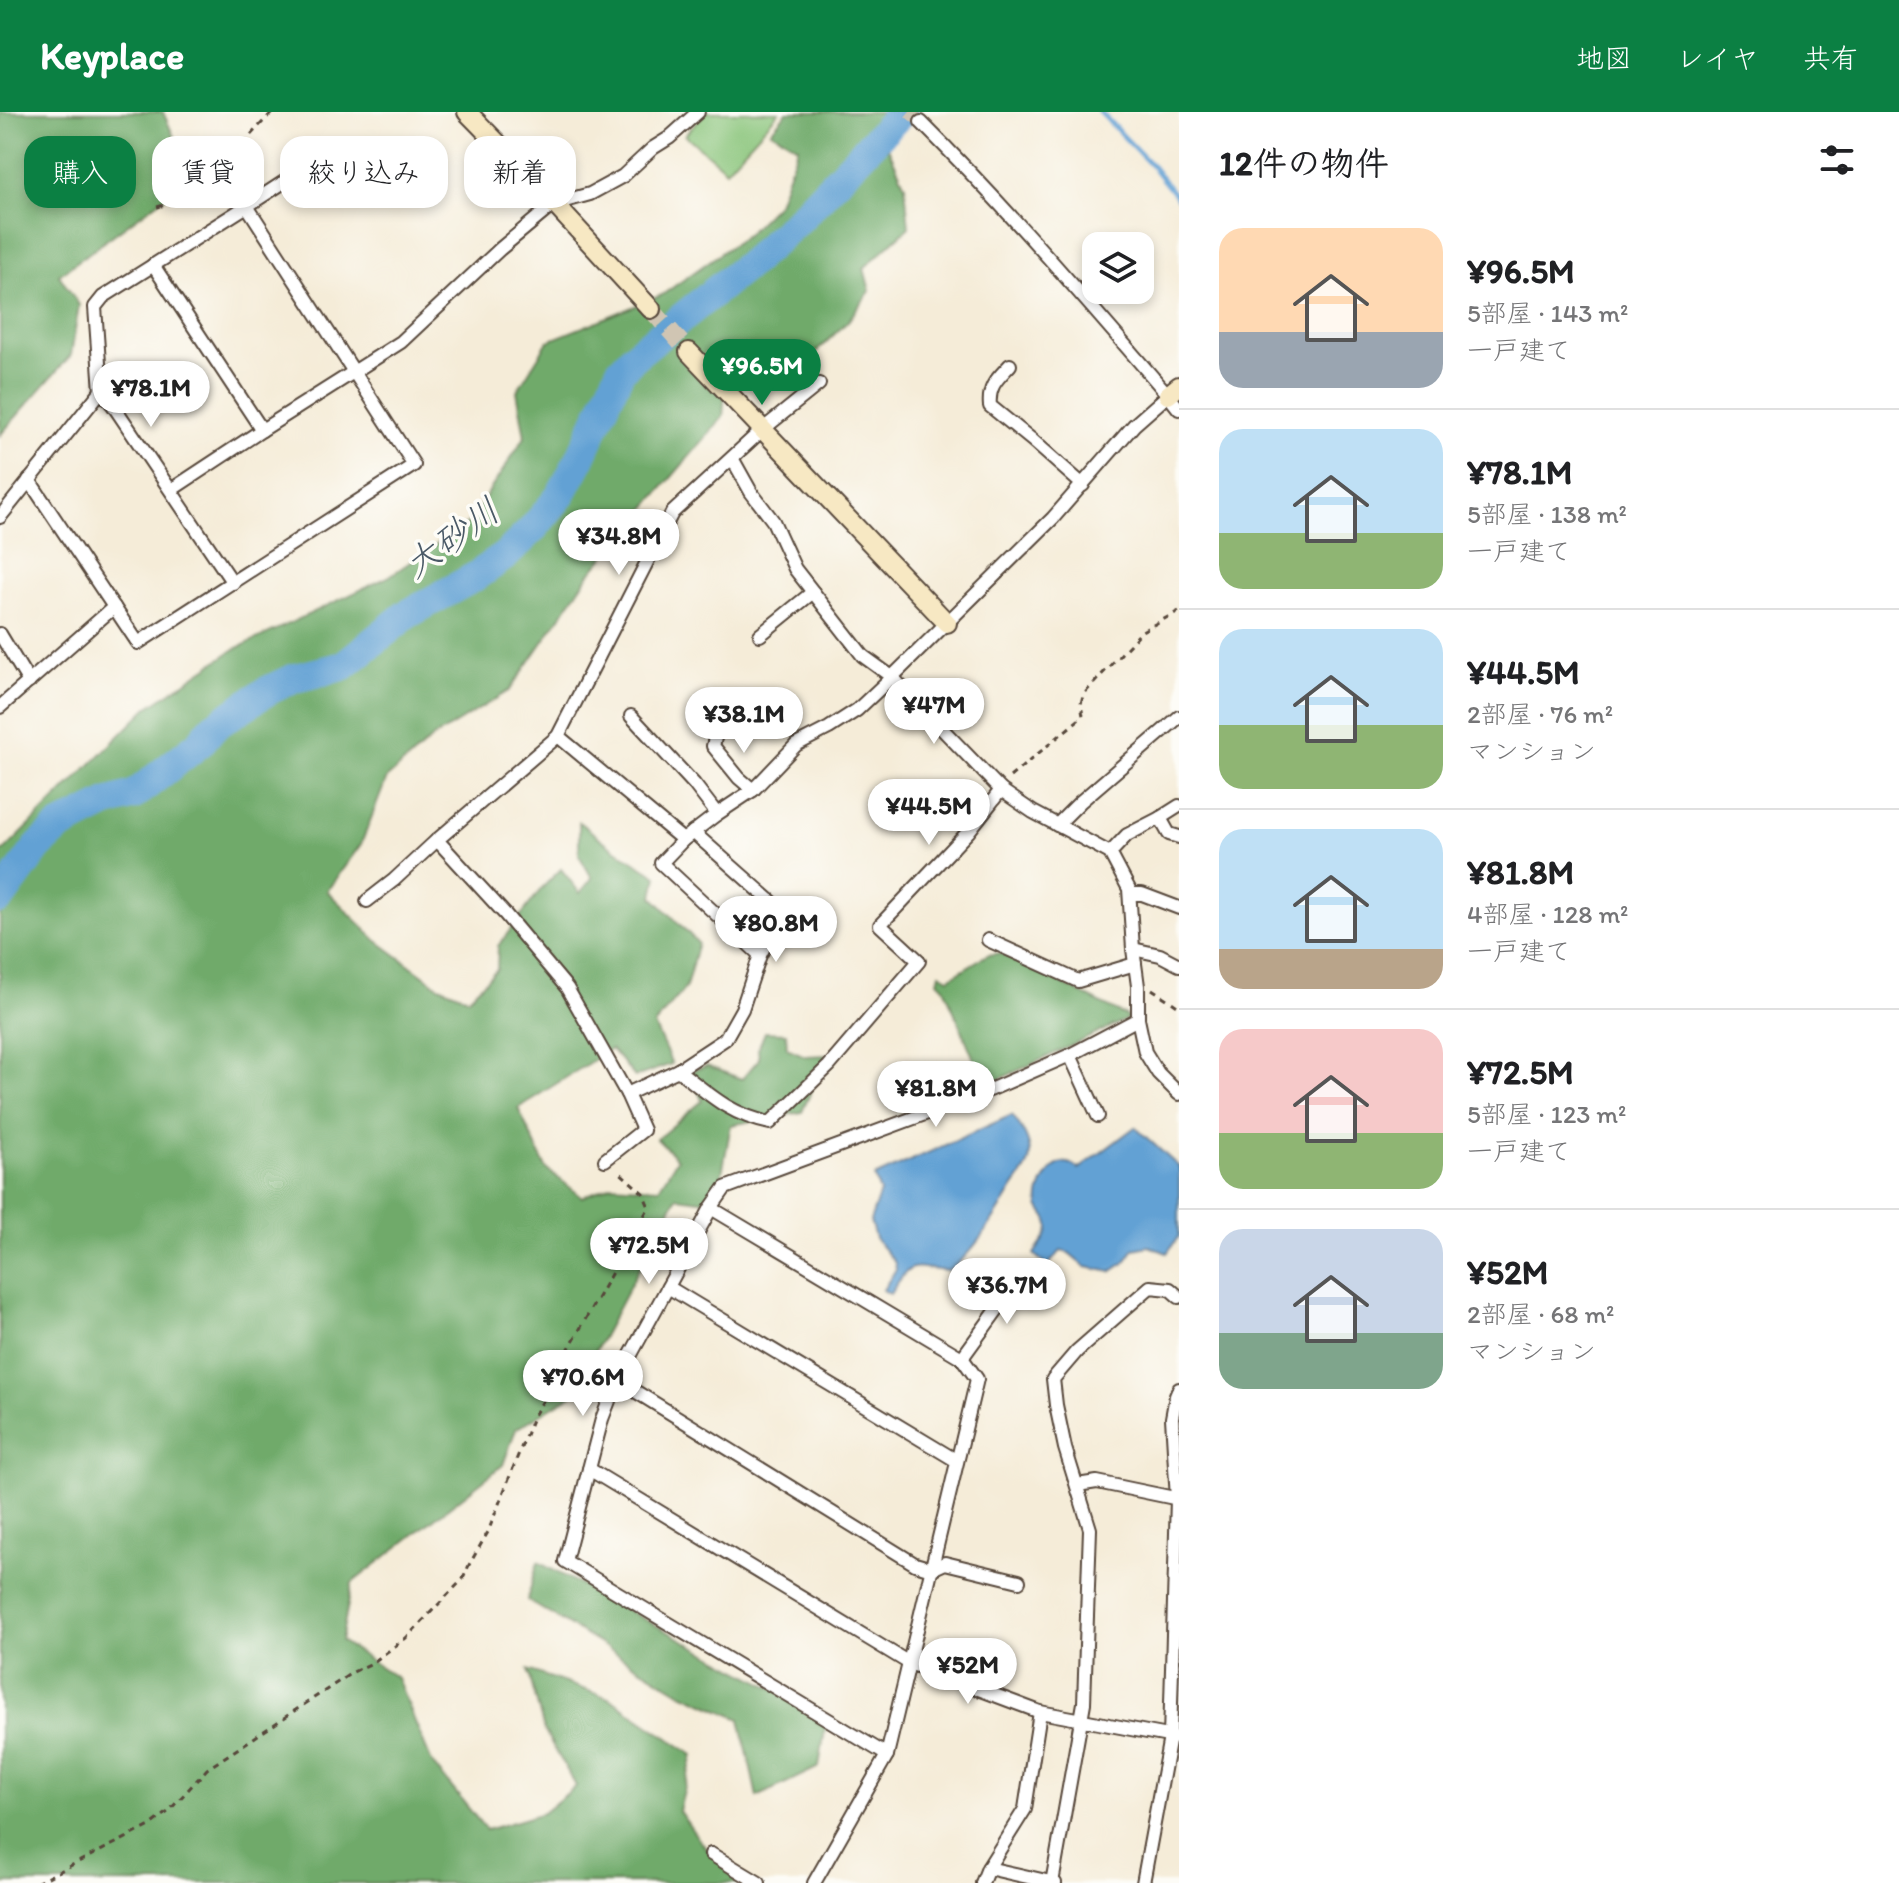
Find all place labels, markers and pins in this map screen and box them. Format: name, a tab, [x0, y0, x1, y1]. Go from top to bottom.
pin: ¥96.5M	[697, 339, 827, 407]
pin: ¥78.1M	[86, 361, 216, 429]
pin: ¥34.8M	[554, 509, 684, 577]
pin: ¥47M	[887, 678, 981, 746]
pin: ¥38.1M	[679, 687, 809, 755]
pin: ¥44.5M	[864, 779, 994, 847]
pin: ¥80.8M	[711, 896, 841, 964]
pin: ¥81.8M	[871, 1061, 1001, 1129]
pin: ¥72.5M	[584, 1218, 714, 1286]
pin: ¥36.7M	[942, 1258, 1072, 1326]
pin: ¥70.6M	[518, 1350, 648, 1418]
pin: ¥52M	[921, 1638, 1015, 1706]

